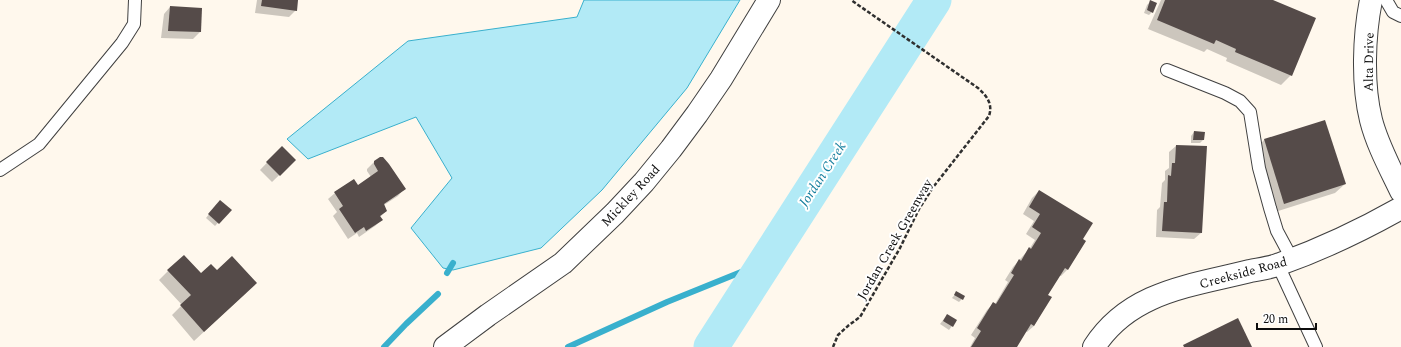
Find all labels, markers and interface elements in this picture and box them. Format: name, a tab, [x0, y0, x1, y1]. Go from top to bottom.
street label: Alta Drive	[1358, 32, 1380, 92]
water label: Jordan Creek	[793, 137, 852, 212]
street label: Mickley Road	[597, 160, 665, 231]
street label: Jordan Creek Greenway	[852, 175, 938, 304]
street label: Creekside Road	[1197, 252, 1289, 294]
scale bar	[1257, 305, 1316, 331]
text: 20 m	[1263, 310, 1288, 329]

